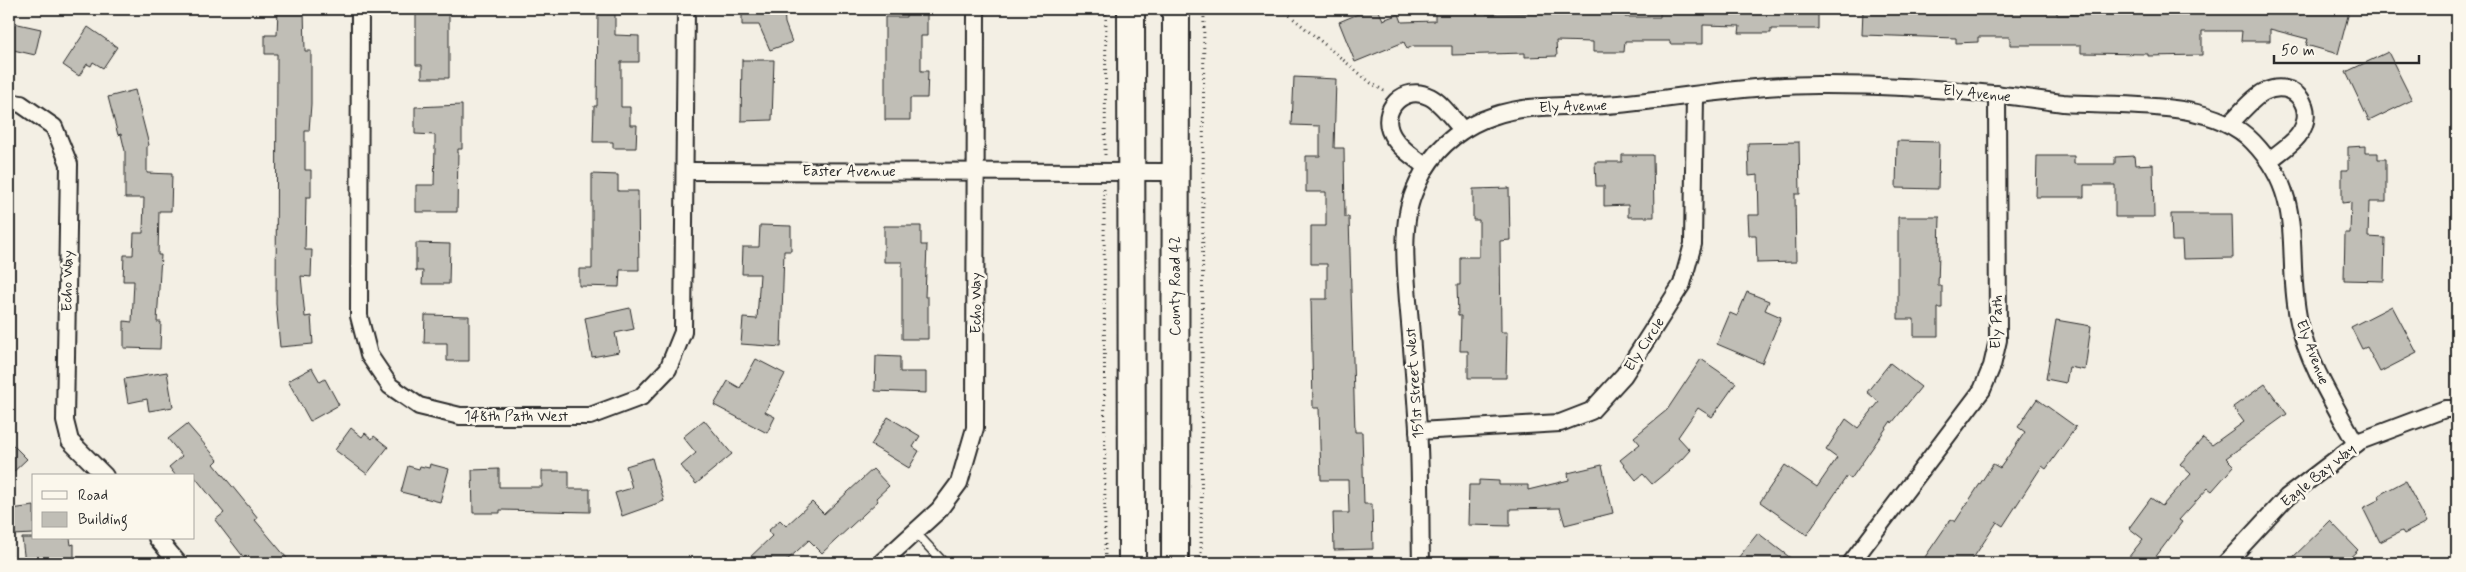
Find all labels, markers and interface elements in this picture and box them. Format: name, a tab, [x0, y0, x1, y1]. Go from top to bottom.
scale bar	[2274, 32, 2418, 64]
text: 50 m	[2281, 41, 2315, 61]
street label: Ely Avenue	[1942, 80, 2012, 108]
street label: Ely Avenue	[1539, 96, 1608, 118]
street label: Easter Avenue	[802, 162, 896, 182]
street label: County Road 42	[1166, 236, 1186, 336]
street label: Echo Way	[57, 250, 79, 312]
street label: Echo Way	[967, 272, 987, 334]
street label: Ely Path	[1986, 295, 2008, 350]
street label: Ely Circle	[1620, 313, 1670, 375]
street label: Ely Avenue	[2291, 317, 2334, 388]
street label: 151st Street West	[1401, 326, 1429, 439]
street label: 148th Path West	[464, 407, 569, 427]
street label: Eagle Bay Way	[2277, 439, 2360, 512]
legend	[32, 474, 195, 540]
text: Road	[78, 486, 108, 506]
text: Building	[78, 510, 128, 531]

